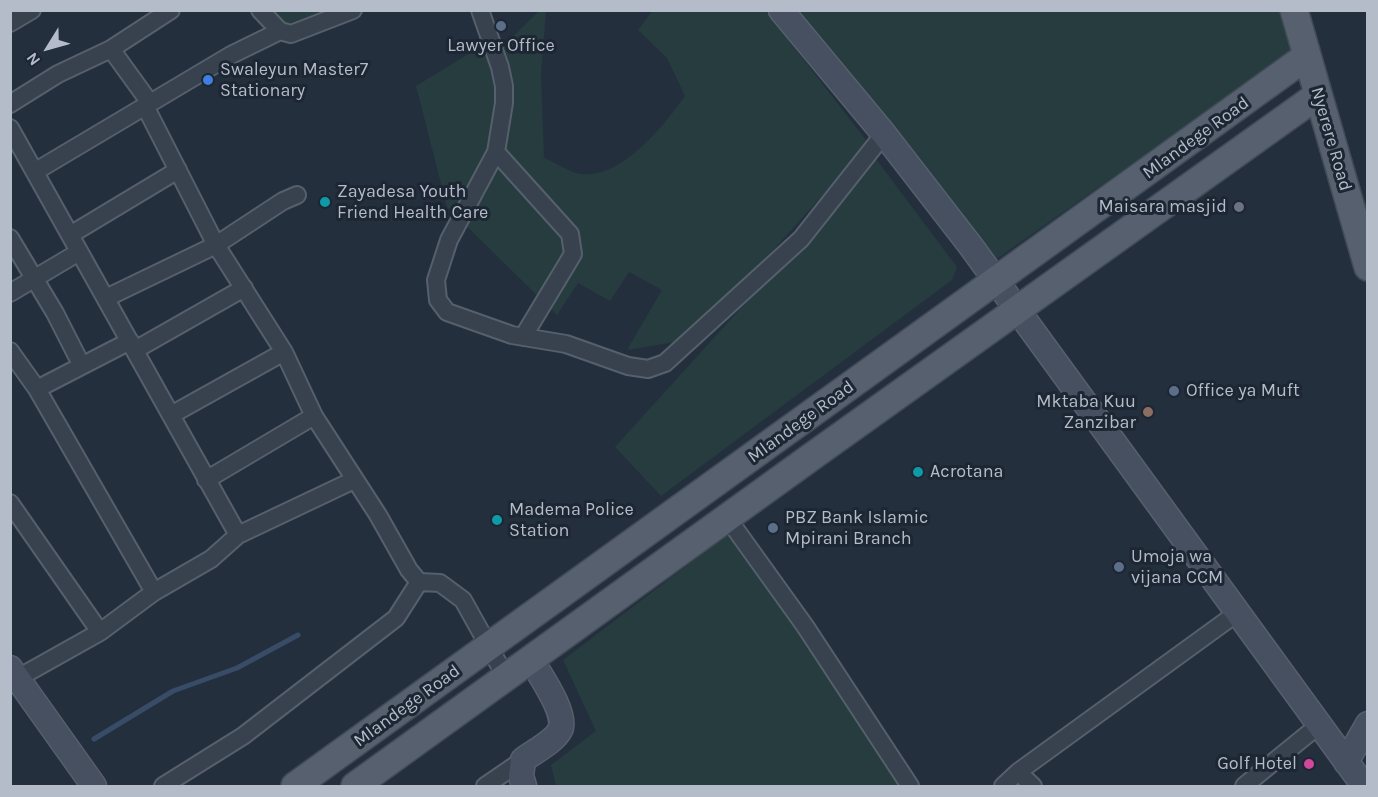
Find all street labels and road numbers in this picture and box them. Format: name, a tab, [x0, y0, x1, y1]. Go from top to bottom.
street label: Nyerere Road	[1306, 85, 1356, 193]
street label: Mlandege Road	[1139, 92, 1253, 184]
street label: Mlandege Road	[744, 376, 858, 468]
street label: Mlandege Road	[350, 660, 464, 752]

